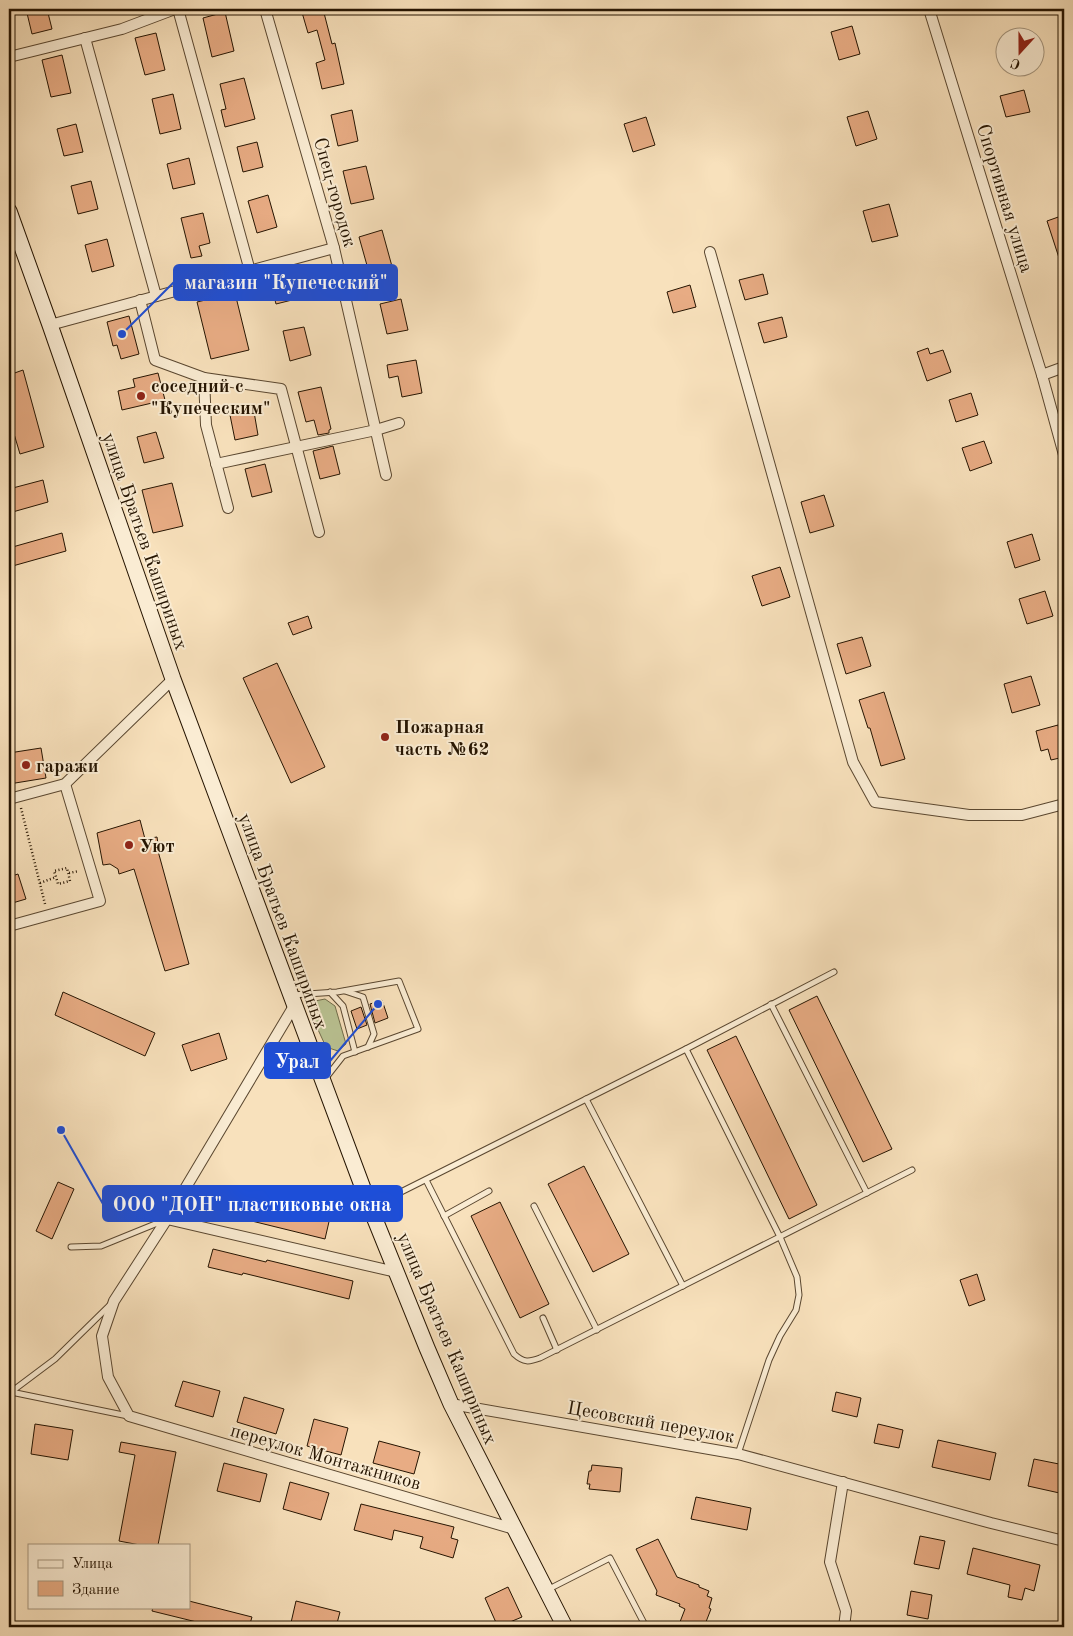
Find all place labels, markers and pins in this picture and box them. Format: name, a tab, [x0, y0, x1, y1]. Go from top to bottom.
callout: магазин "Купеческий"	[174, 265, 397, 300]
place label: соседний с "Купеческим"	[151, 378, 270, 419]
marker: соседний с "Купеческим"	[135, 390, 147, 402]
place label: Пожарная часть №62	[395, 719, 490, 760]
marker: Пожарная часть №62	[379, 731, 391, 743]
place label: гаражи	[36, 758, 99, 777]
marker: гаражи	[20, 759, 32, 771]
place label: Уют	[139, 838, 175, 857]
marker: Уют	[123, 839, 135, 851]
callout: Урал	[265, 1043, 330, 1078]
callout: ООО "ДОН" пластиковые окна	[103, 1186, 402, 1221]

